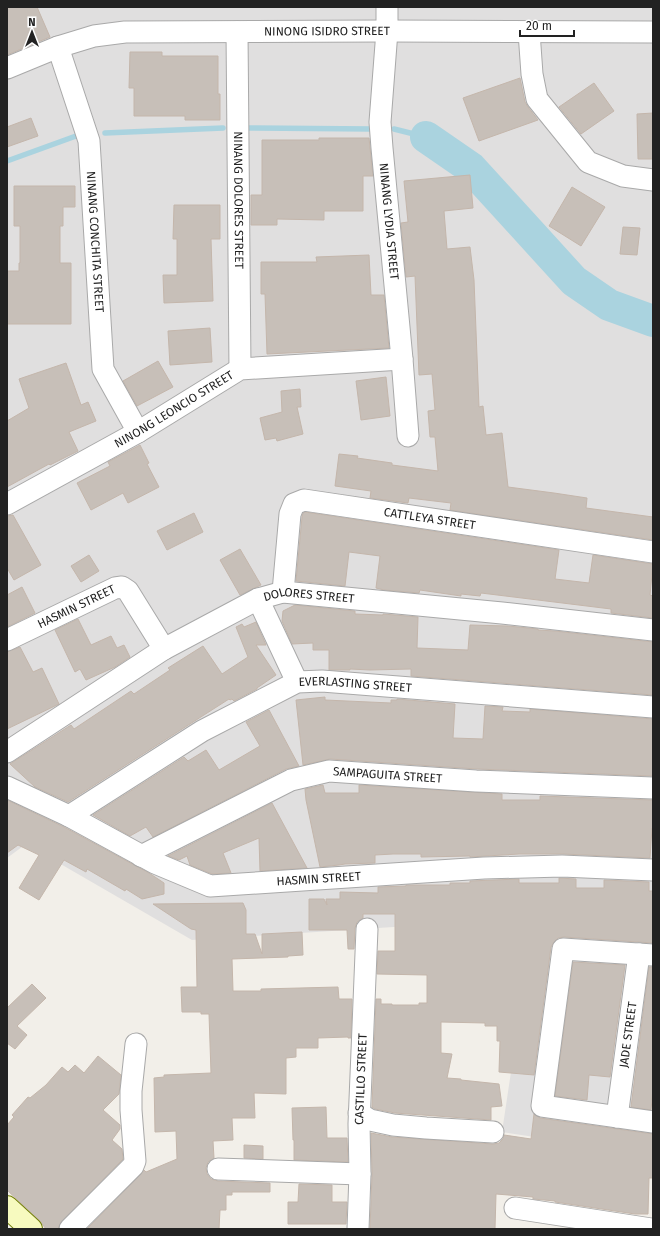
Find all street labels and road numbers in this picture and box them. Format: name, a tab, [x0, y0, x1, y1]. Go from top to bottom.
street label: NINONG ISIDRO STREET	[264, 24, 391, 38]
street label: NINANG DOLORES STREET	[231, 131, 246, 270]
street label: NINANG LYDIA STREET	[376, 162, 402, 281]
street label: NINANG CONCHITA STREET	[84, 171, 107, 314]
street label: NINONG LEONCIO STREET	[112, 367, 237, 451]
street label: CATTLEYA STREET	[383, 505, 477, 533]
street label: HASMIN STREET	[35, 582, 118, 631]
street label: DOLORES STREET	[262, 585, 356, 606]
street label: EVERLASTING STREET	[298, 674, 413, 695]
street label: SAMPAGUITA STREET	[333, 764, 443, 786]
street label: HASMIN STREET	[276, 869, 362, 889]
street label: JADE STREET	[617, 1000, 640, 1069]
street label: CASTILLO STREET	[352, 1032, 370, 1125]

